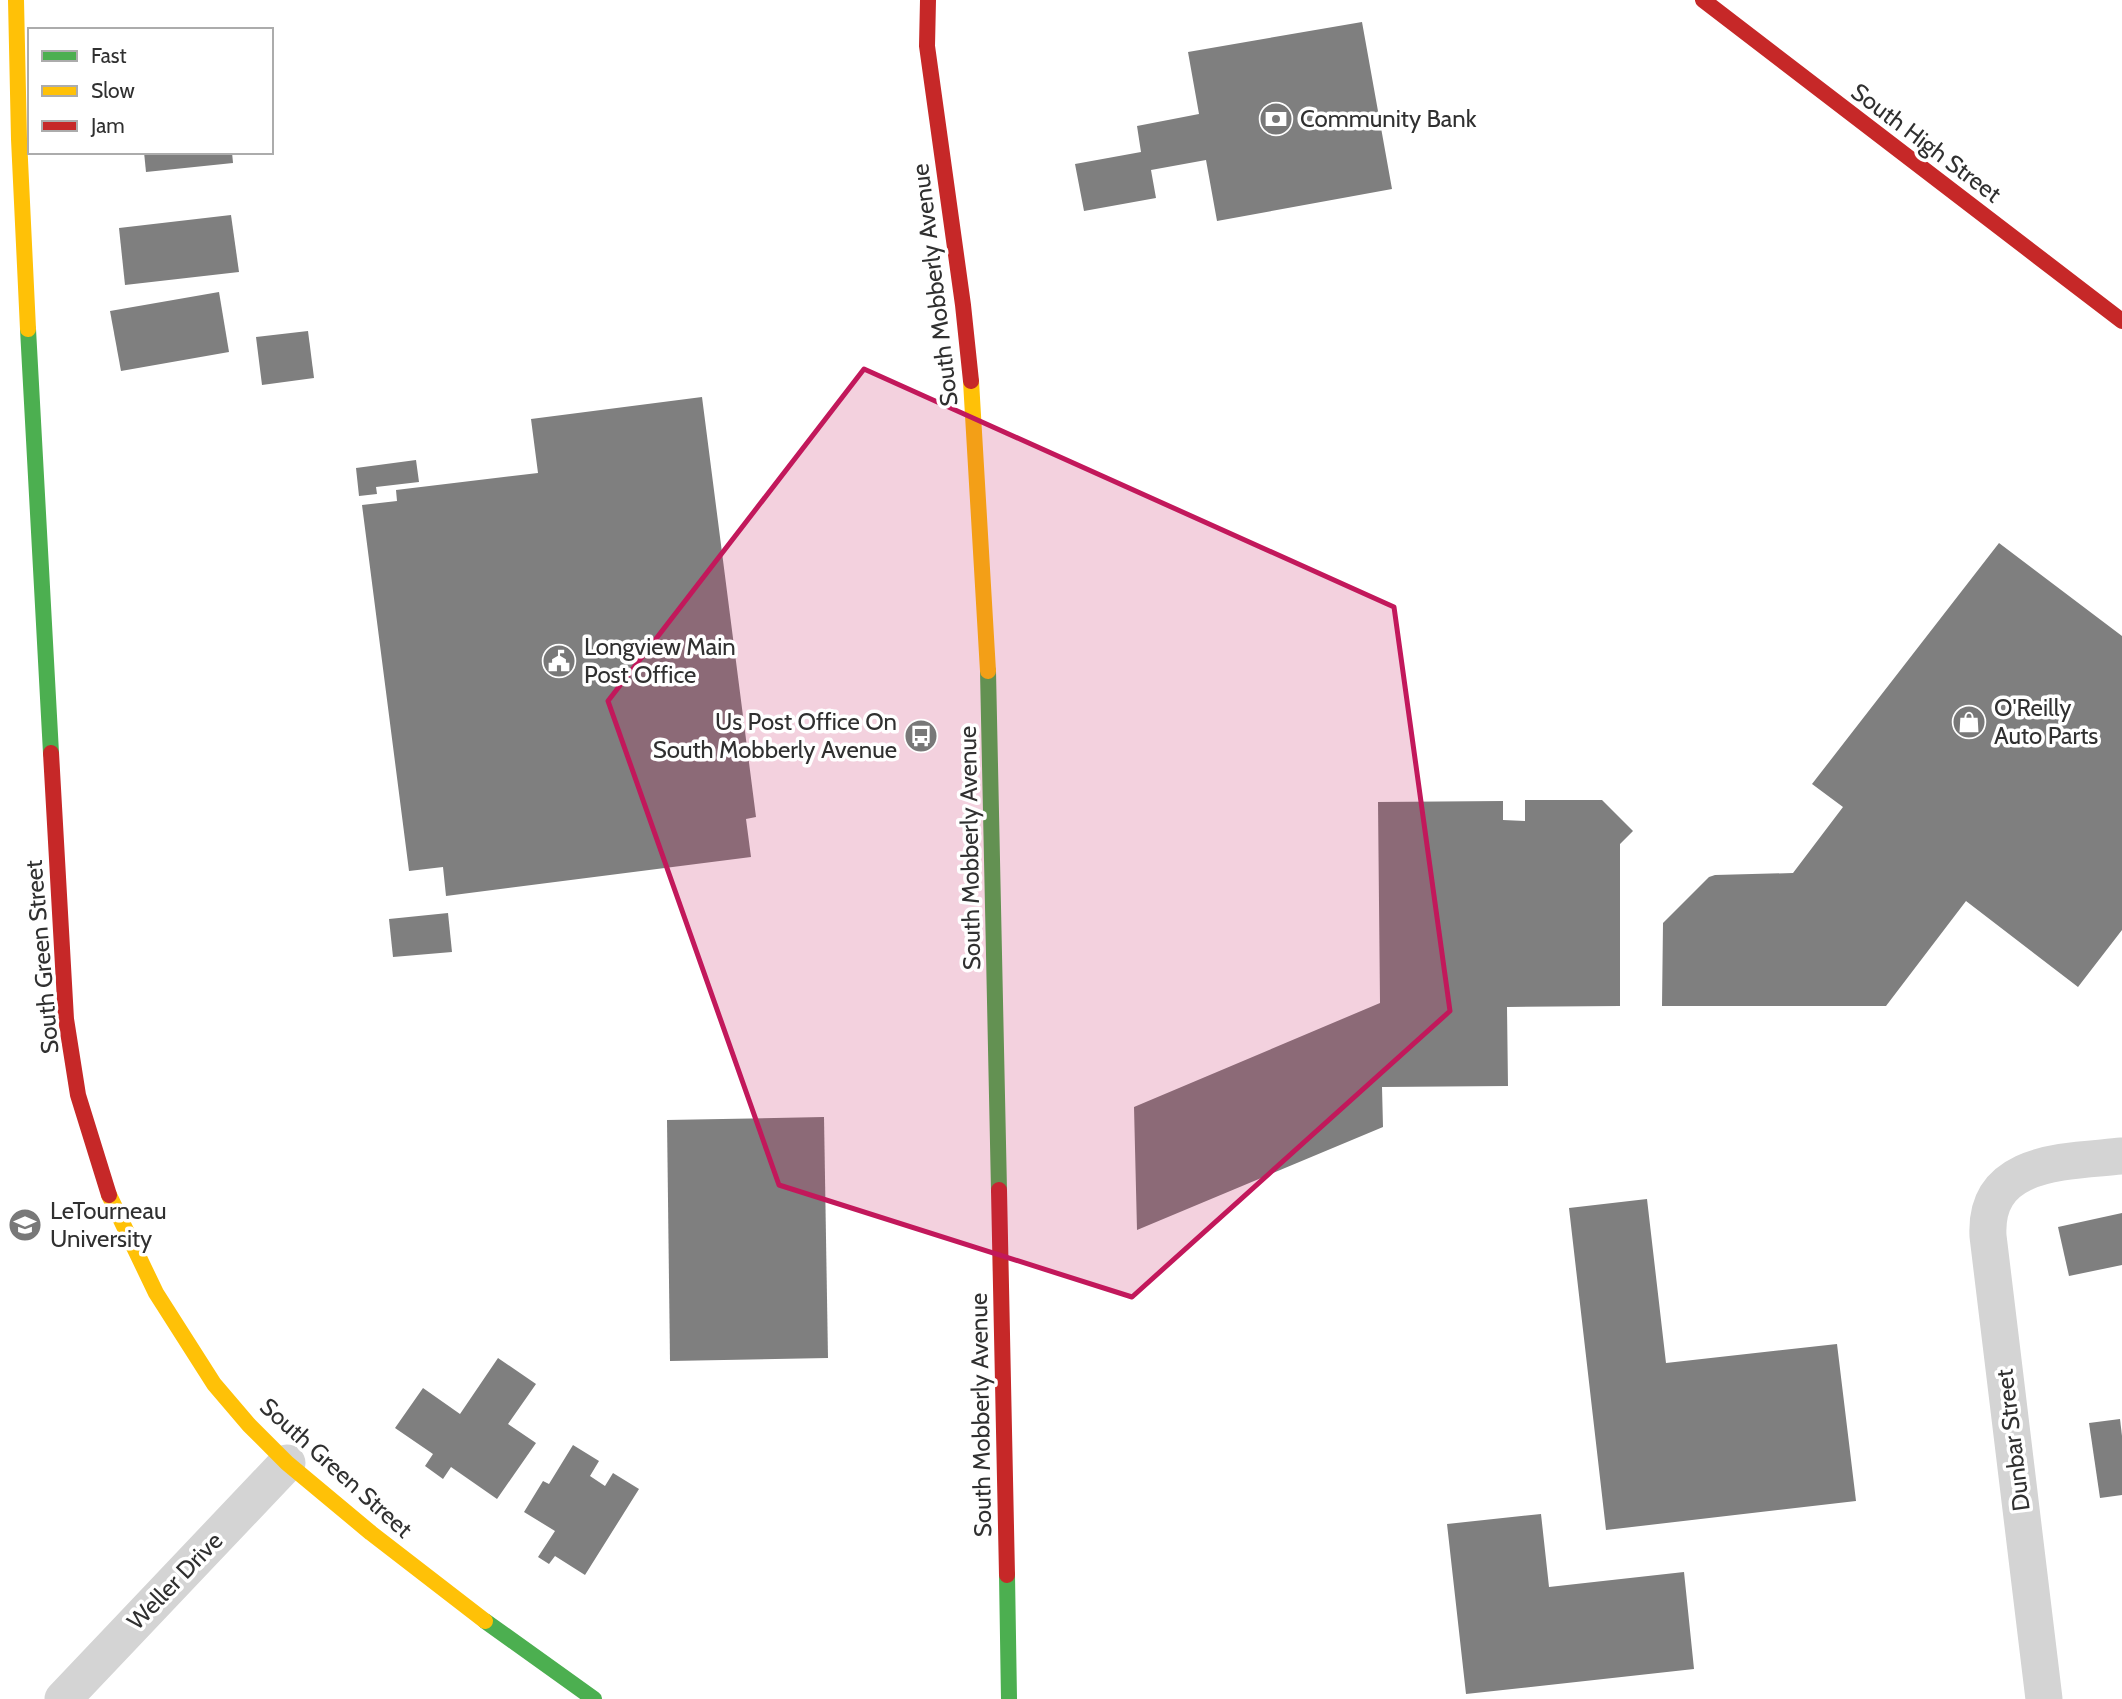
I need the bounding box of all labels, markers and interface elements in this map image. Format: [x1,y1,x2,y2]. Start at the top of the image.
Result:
legend [28,28,273,154]
text: Fast [91,43,127,68]
street label: South High Street [1846,77,2007,208]
text: Slow [91,78,135,103]
bank icon: Community Bank [1257,100,1295,138]
place label: Community Bank [1300,104,1477,133]
text: Jam [90,113,125,138]
street label: South Mobberly Avenue [905,162,964,408]
place label: Longview Main Post Office [584,632,736,689]
public building icon: Longview Main Post Office [540,642,578,680]
place label: O'Reilly Auto Parts [1994,693,2098,750]
shop icon: O'Reilly Auto Parts [1950,703,1988,741]
place label: Us Post Office On South Mobberly Avenue [653,707,897,764]
bus stop icon: Us Post Office On South Mobberly Avenue [902,717,940,755]
street label: South Mobberly Avenue [953,726,986,970]
street label: South Green Street [19,859,64,1055]
place label: LeTourneau University [50,1196,166,1253]
school or university icon: LeTourneau University [6,1206,44,1244]
street label: South Mobberly Avenue [964,1293,997,1537]
street label: Dunbar Street [1989,1367,2036,1513]
street label: South Green Street [254,1392,418,1544]
street label: Weller Drive [121,1526,228,1635]

